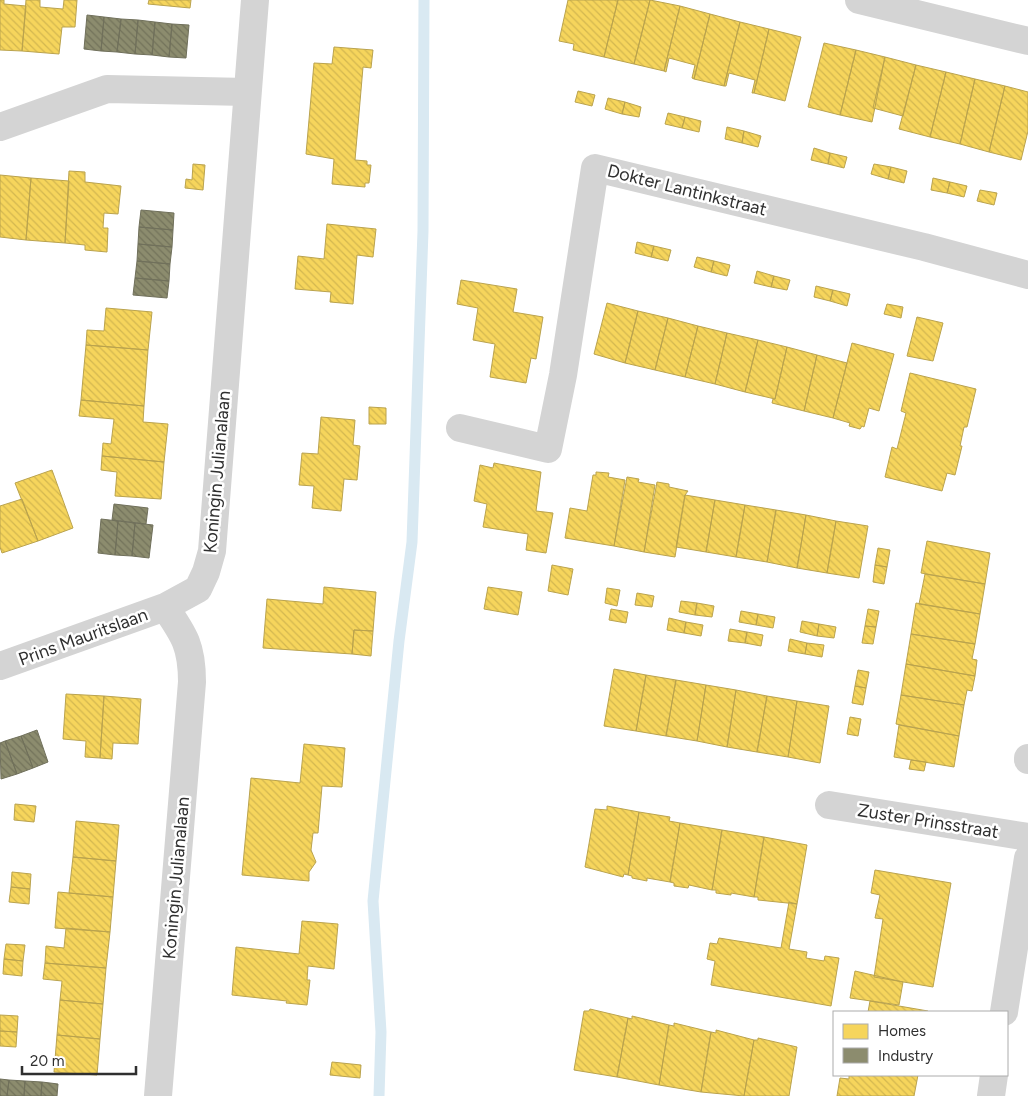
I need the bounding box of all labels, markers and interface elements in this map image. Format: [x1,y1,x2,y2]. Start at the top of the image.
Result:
street label: Dokter Lantinkstraat [605,160,769,220]
street label: Koningin Julianalaan [199,390,235,554]
street label: Prins Mauritslaan [15,603,151,671]
street label: Koningin Julianalaan [158,796,194,960]
street label: Zuster Prinsstraat [856,799,1000,843]
legend [833,1011,1008,1076]
text: Homes [878,1022,926,1040]
scale bar [22,1044,136,1076]
text: Industry [878,1047,933,1065]
text: 20 m [30,1052,64,1070]

